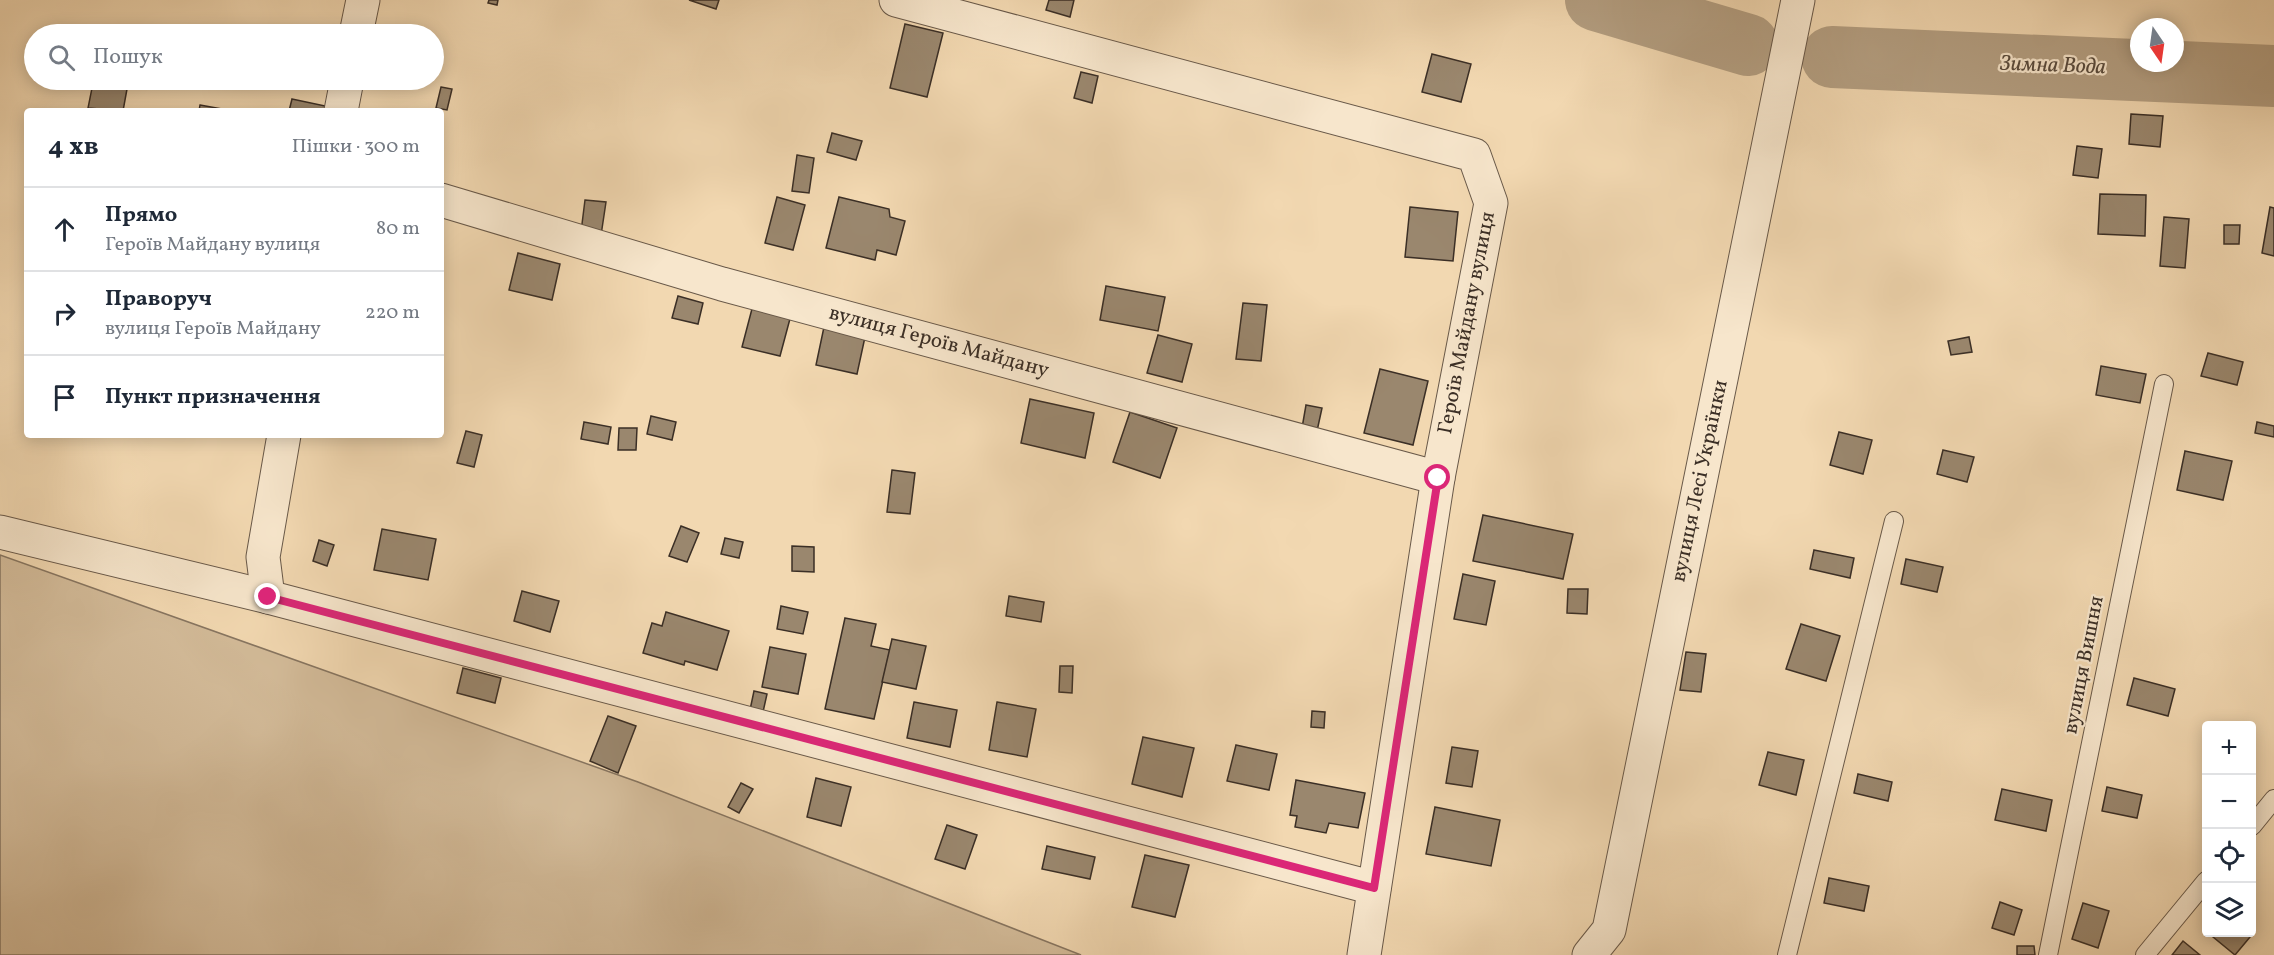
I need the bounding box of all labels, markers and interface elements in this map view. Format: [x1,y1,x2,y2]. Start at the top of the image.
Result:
north arrow [2130,18,2184,72]
search box [24,24,444,90]
icon: search [45,41,78,74]
text: Пошук [93,42,163,73]
water label: Зимна Вода [1999,49,2106,83]
text: 4 хв [48,129,99,165]
text: Пішки · 300 m [292,133,420,161]
text: Прямо [105,200,177,231]
street label: Героїв Майдану вулиця [1431,209,1503,437]
icon: ahead [48,213,81,246]
text: 80 m [376,215,420,243]
text: Героїв Майдану вулиця [105,231,320,259]
text: Праворуч [105,284,212,315]
icon: right [48,297,81,330]
text: 220 m [365,299,420,327]
street label: вулиця Героїв Майдану [826,299,1053,386]
text: вулиця Героїв Майдану [105,315,321,343]
street label: вулиця Лесі Українки [1664,377,1736,585]
icon: arrive [48,381,81,414]
text: Пункт призначення [105,382,321,413]
route start [1424,464,1450,490]
route end [254,583,280,609]
street label: вулиця Вишня [2056,593,2112,736]
map controls [2202,721,2256,937]
button: + [2202,721,2256,775]
button: − [2202,775,2256,829]
button: locate [2202,829,2256,883]
button: layers [2202,883,2256,937]

